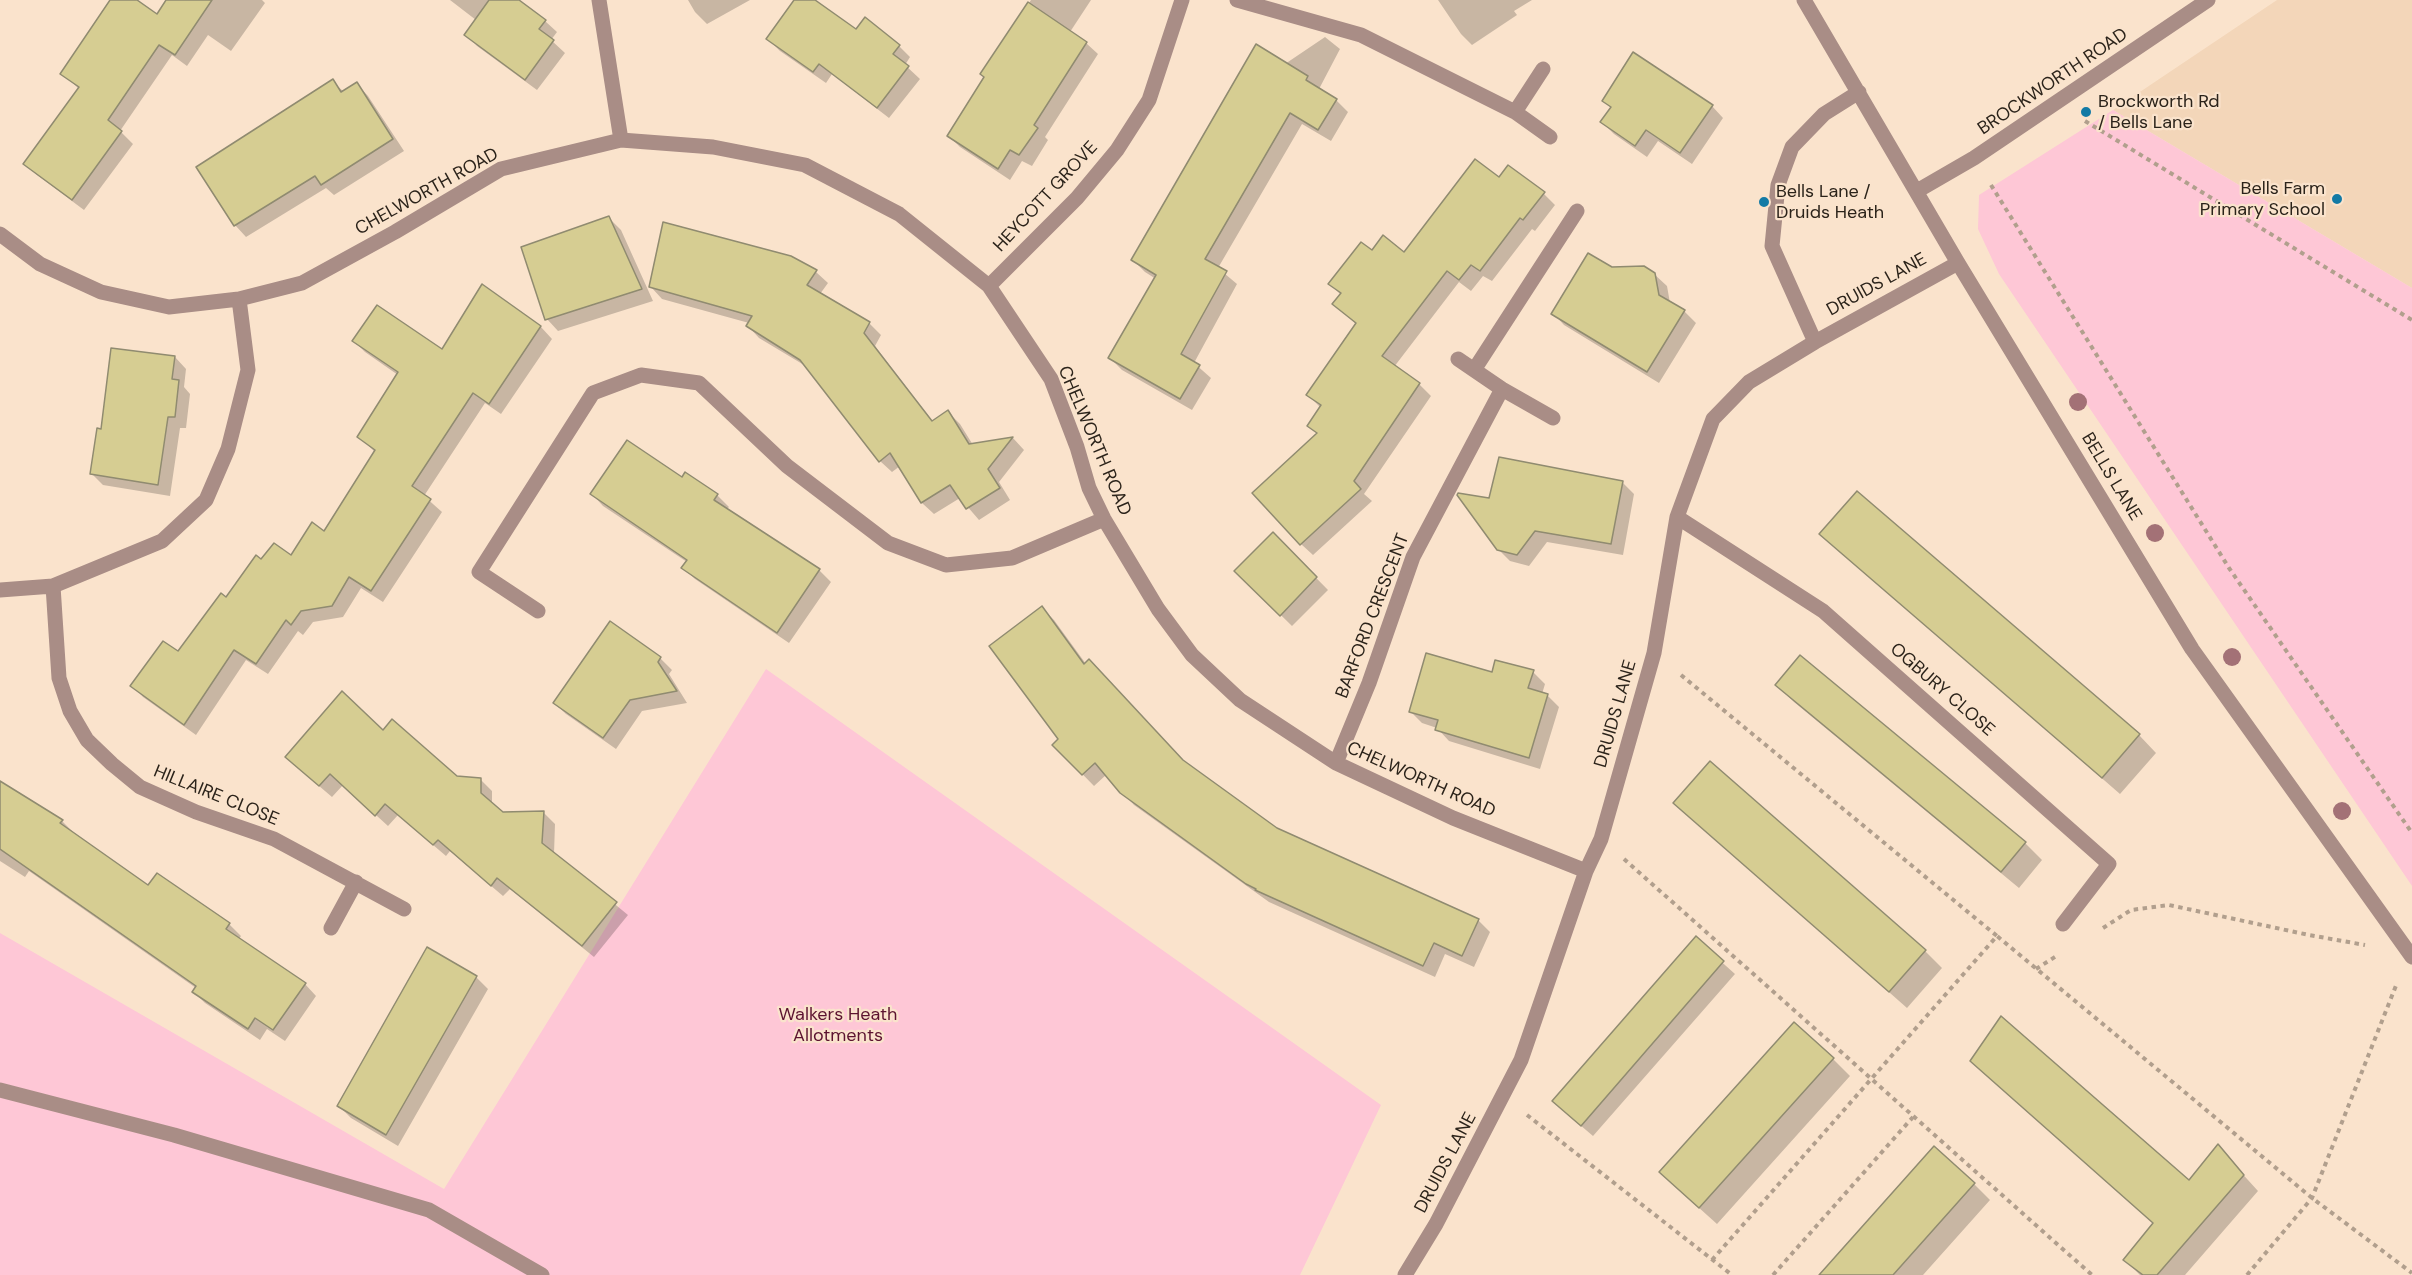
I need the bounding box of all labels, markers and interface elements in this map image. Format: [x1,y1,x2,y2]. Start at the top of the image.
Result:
street label: BROCKWORTH ROAD [1974,24,2132,140]
place label: Brockworth Rd / Bells Lane [2098,91,2220,134]
marker: Brockworth Rd / Bells Lane [2079,105,2093,119]
street label: HEYCOTT GROVE [989,137,1103,257]
street label: CHELWORTH ROAD [352,144,502,240]
place label: Bells Farm Primary School [2200,178,2325,220]
place label: Bells Lane / Druids Heath [1776,181,1884,224]
marker: Bells Farm Primary School [2330,192,2344,206]
marker: Bells Lane / Druids Heath [1757,195,1771,209]
street label: DRUIDS LANE [1823,249,1931,321]
street label: CHELWORTH ROAD [1053,363,1135,519]
street label: BELLS LANE [2076,429,2146,525]
street label: BARFORD CRESCENT [1332,531,1414,701]
street label: OGBURY CLOSE [1885,639,1999,741]
street label: DRUIDS LANE [1590,658,1642,770]
street label: CHELWORTH ROAD [1343,738,1499,822]
street label: HILLAIRE CLOSE [150,761,282,831]
park label: Walkers Heath Allotments [779,1004,897,1046]
street label: DRUIDS LANE [1410,1109,1482,1217]

